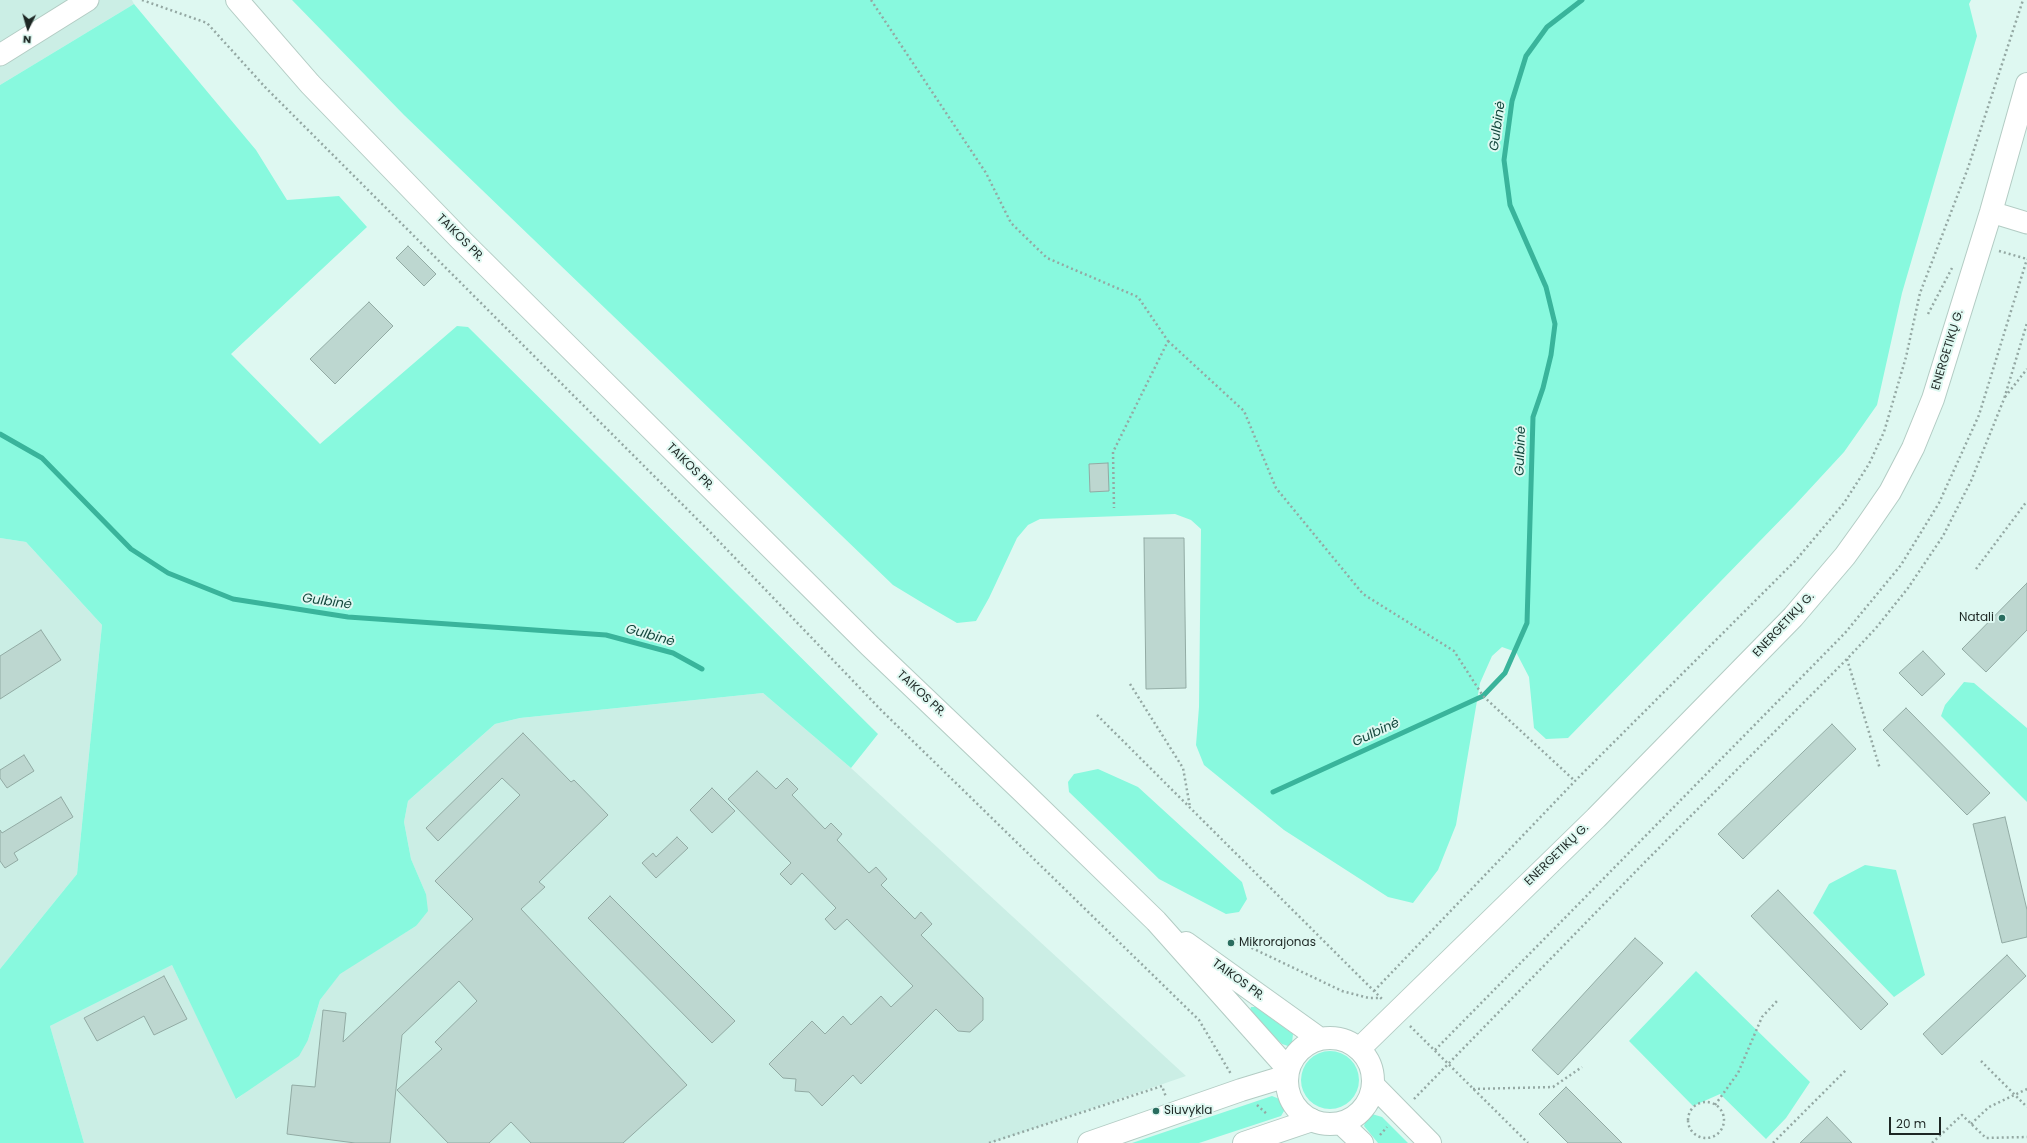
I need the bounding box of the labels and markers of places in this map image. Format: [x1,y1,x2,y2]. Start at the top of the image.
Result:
place label: Natali [1959,611,1994,625]
marker: Natali [1997,613,2007,623]
place label: Mikrorajonas [1239,936,1316,950]
marker: Mikrorajonas [1226,938,1236,948]
place label: Siuvykla [1164,1104,1212,1118]
marker: Siuvykla [1151,1106,1161,1116]

